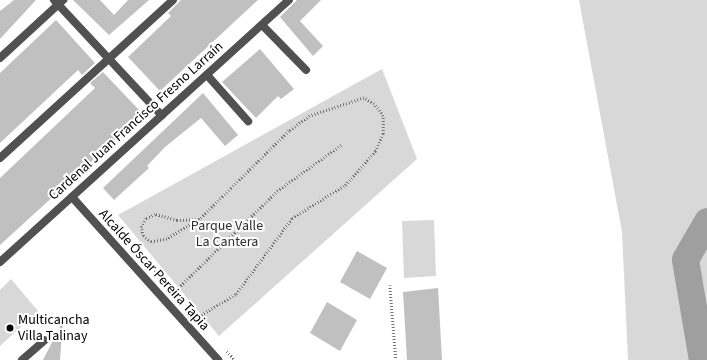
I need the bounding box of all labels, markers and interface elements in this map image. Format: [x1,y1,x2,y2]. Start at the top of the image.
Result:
street label: Cardenal Juan Francisco Fresno Larraín [45,38,227,204]
street label: Alcalde Óscar Pereira Tapia [95,206,213,334]
park label: Parque Valle La Cantera [191,218,263,250]
place label: Multicancha Villa Talinay [18,312,90,344]
marker: Multicancha Villa Talinay [5,323,15,333]

